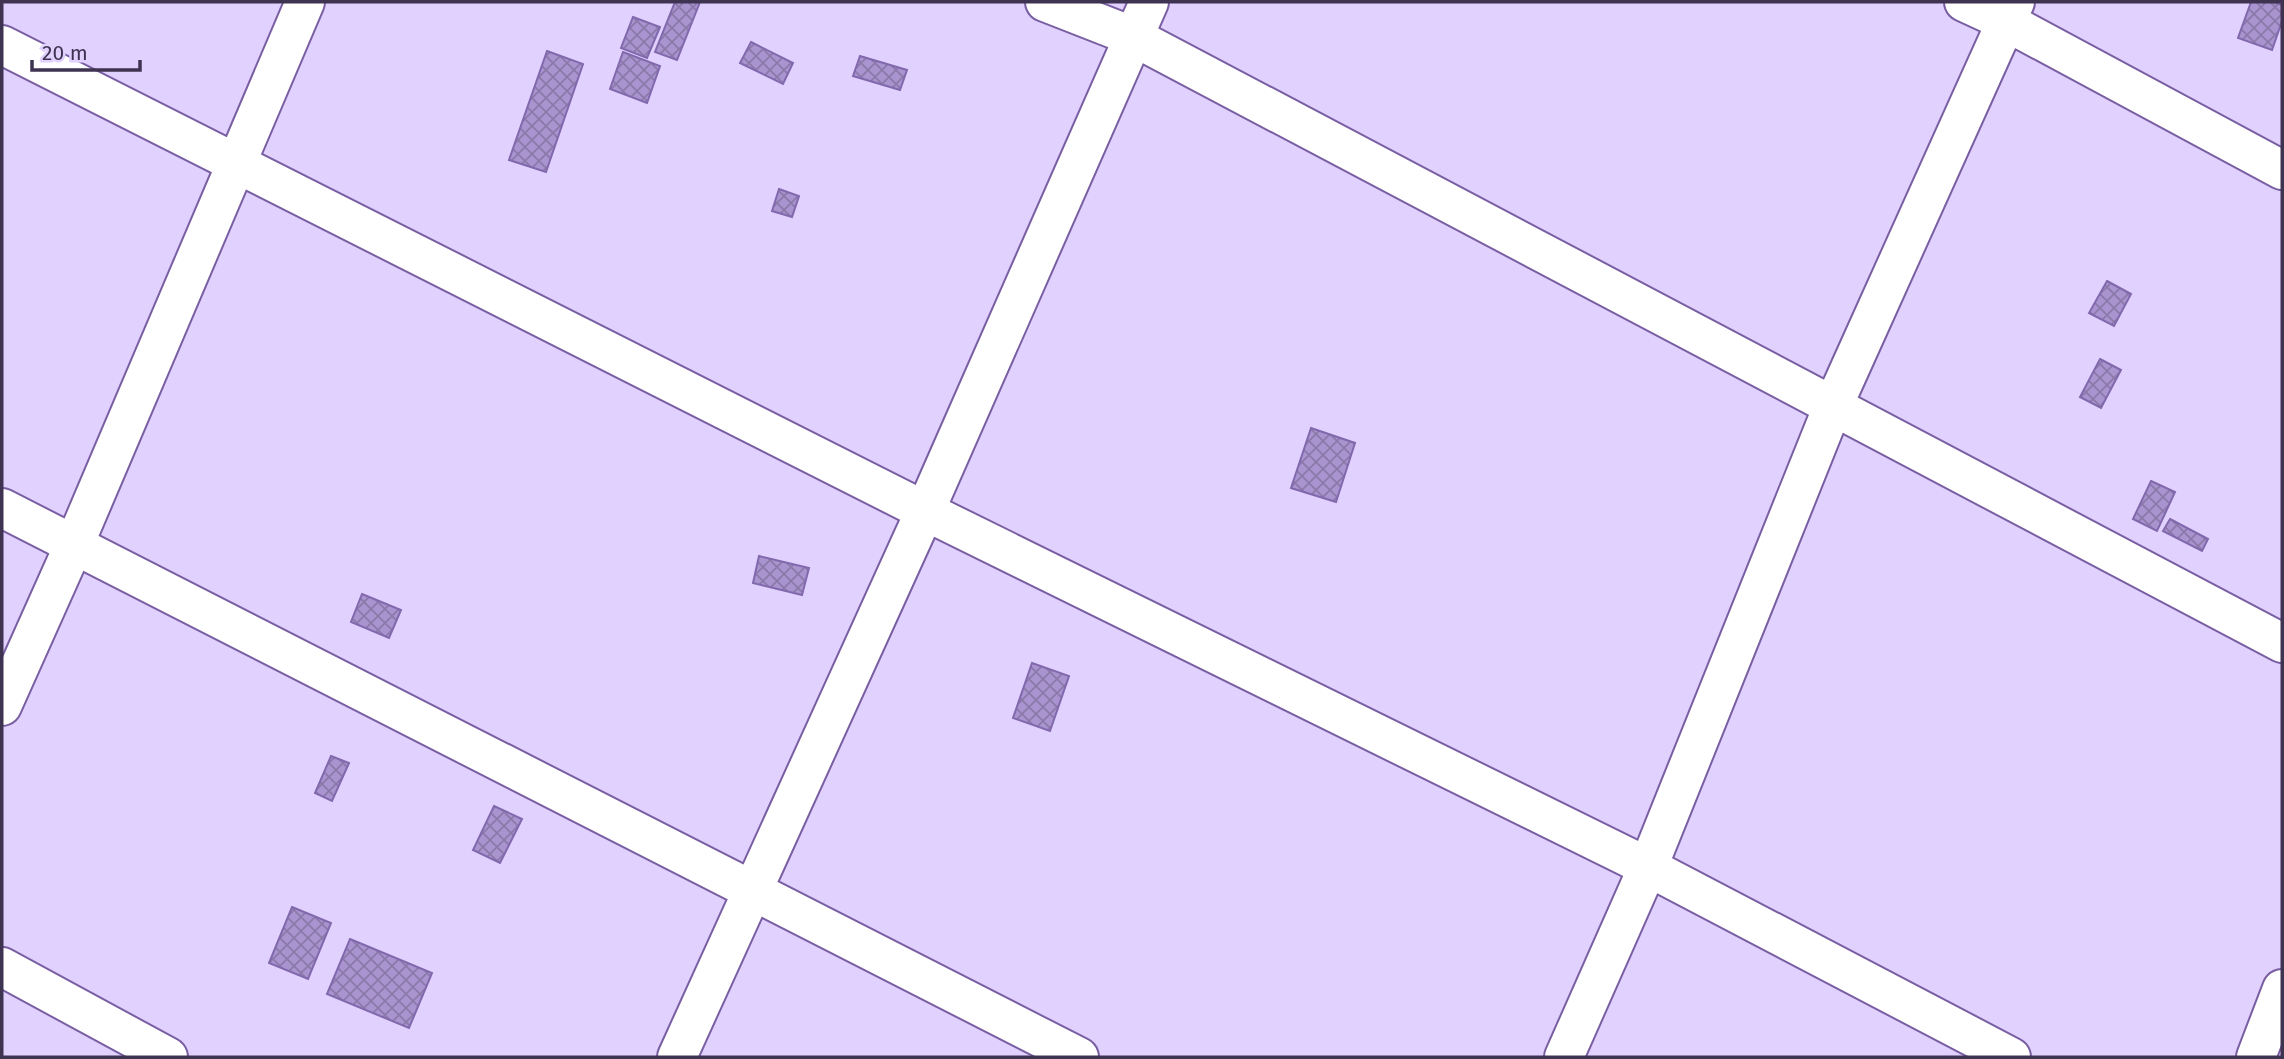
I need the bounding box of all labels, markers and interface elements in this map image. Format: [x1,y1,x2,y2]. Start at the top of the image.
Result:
scale bar [32,28,140,72]
text: 20 m [42,40,88,66]

